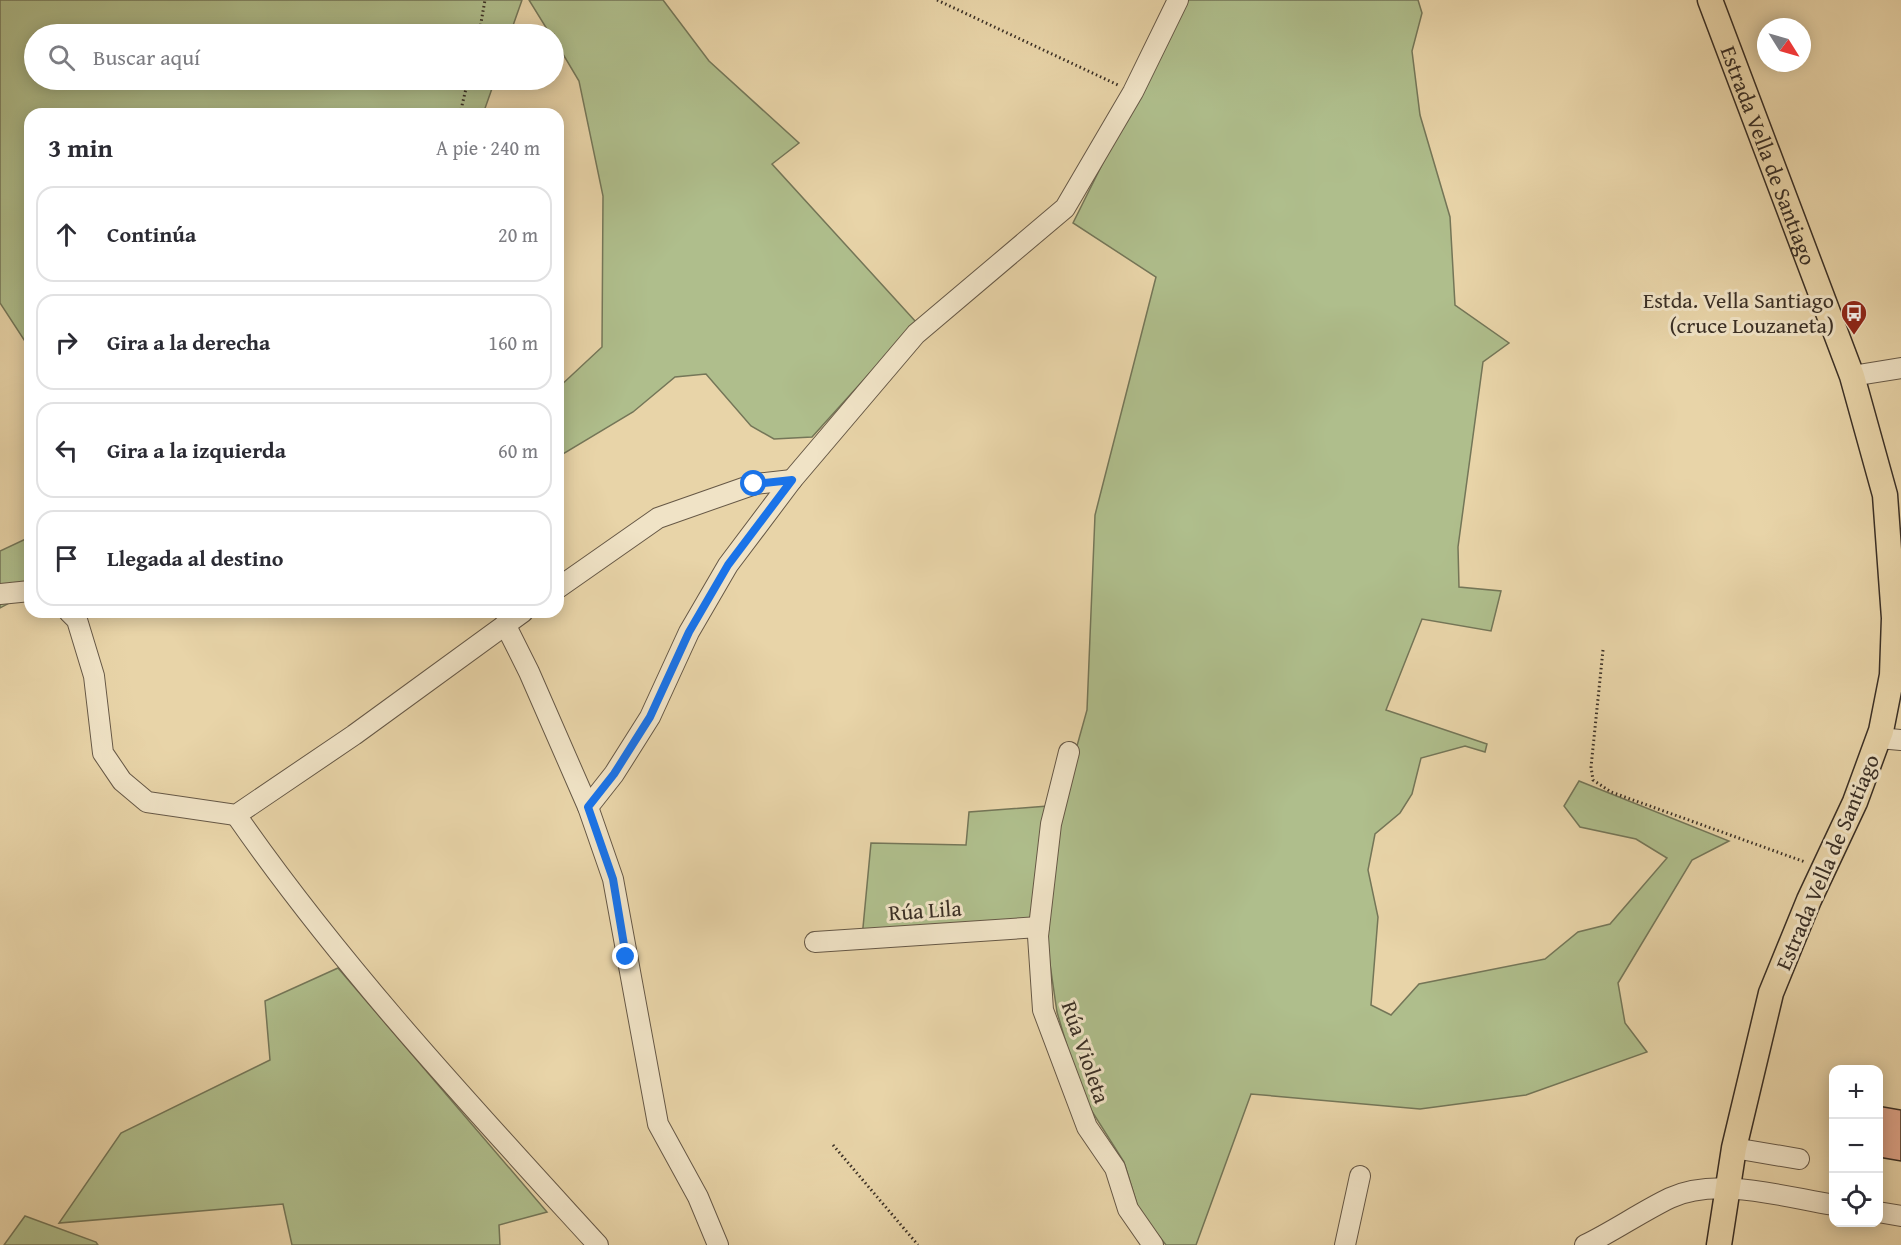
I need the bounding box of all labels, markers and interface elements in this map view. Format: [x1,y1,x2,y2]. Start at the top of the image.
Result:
north arrow [1757,18,1811,72]
search box [24,24,564,90]
icon: search [45,41,78,74]
text: Buscar aquí [93,41,200,73]
street label: Estrada Vella de Santiago [1713,41,1825,269]
text: 3 min [48,128,113,167]
text: A pie · 240 m [436,133,540,162]
icon: ahead [50,218,83,251]
text: Continúa [107,218,196,250]
text: 20 m [498,220,538,249]
place label: Estda. Vella Santiago (cruce Louzaneta) [1643,284,1834,341]
bus stop icon: Estda. Vella Santiago (cruce Louzaneta) [1839,298,1869,336]
icon: right [50,326,83,359]
text: Gira a la derecha [107,326,270,358]
text: 160 m [488,328,538,357]
icon: left [50,434,83,467]
text: Gira a la izquierda [107,434,286,466]
text: 60 m [498,436,538,465]
route start [740,470,766,496]
icon: arrive [50,542,83,575]
text: Llegada al destino [107,542,283,574]
street label: Estrada Vella de Santiago [1767,749,1887,975]
street label: Rúa Lila [887,891,963,929]
route end [612,943,638,969]
street label: Rúa Violeta [1054,997,1119,1108]
map controls [1829,1065,1883,1227]
button: + [1829,1065,1883,1119]
button: − [1829,1119,1883,1173]
button: locate [1829,1173,1883,1227]

